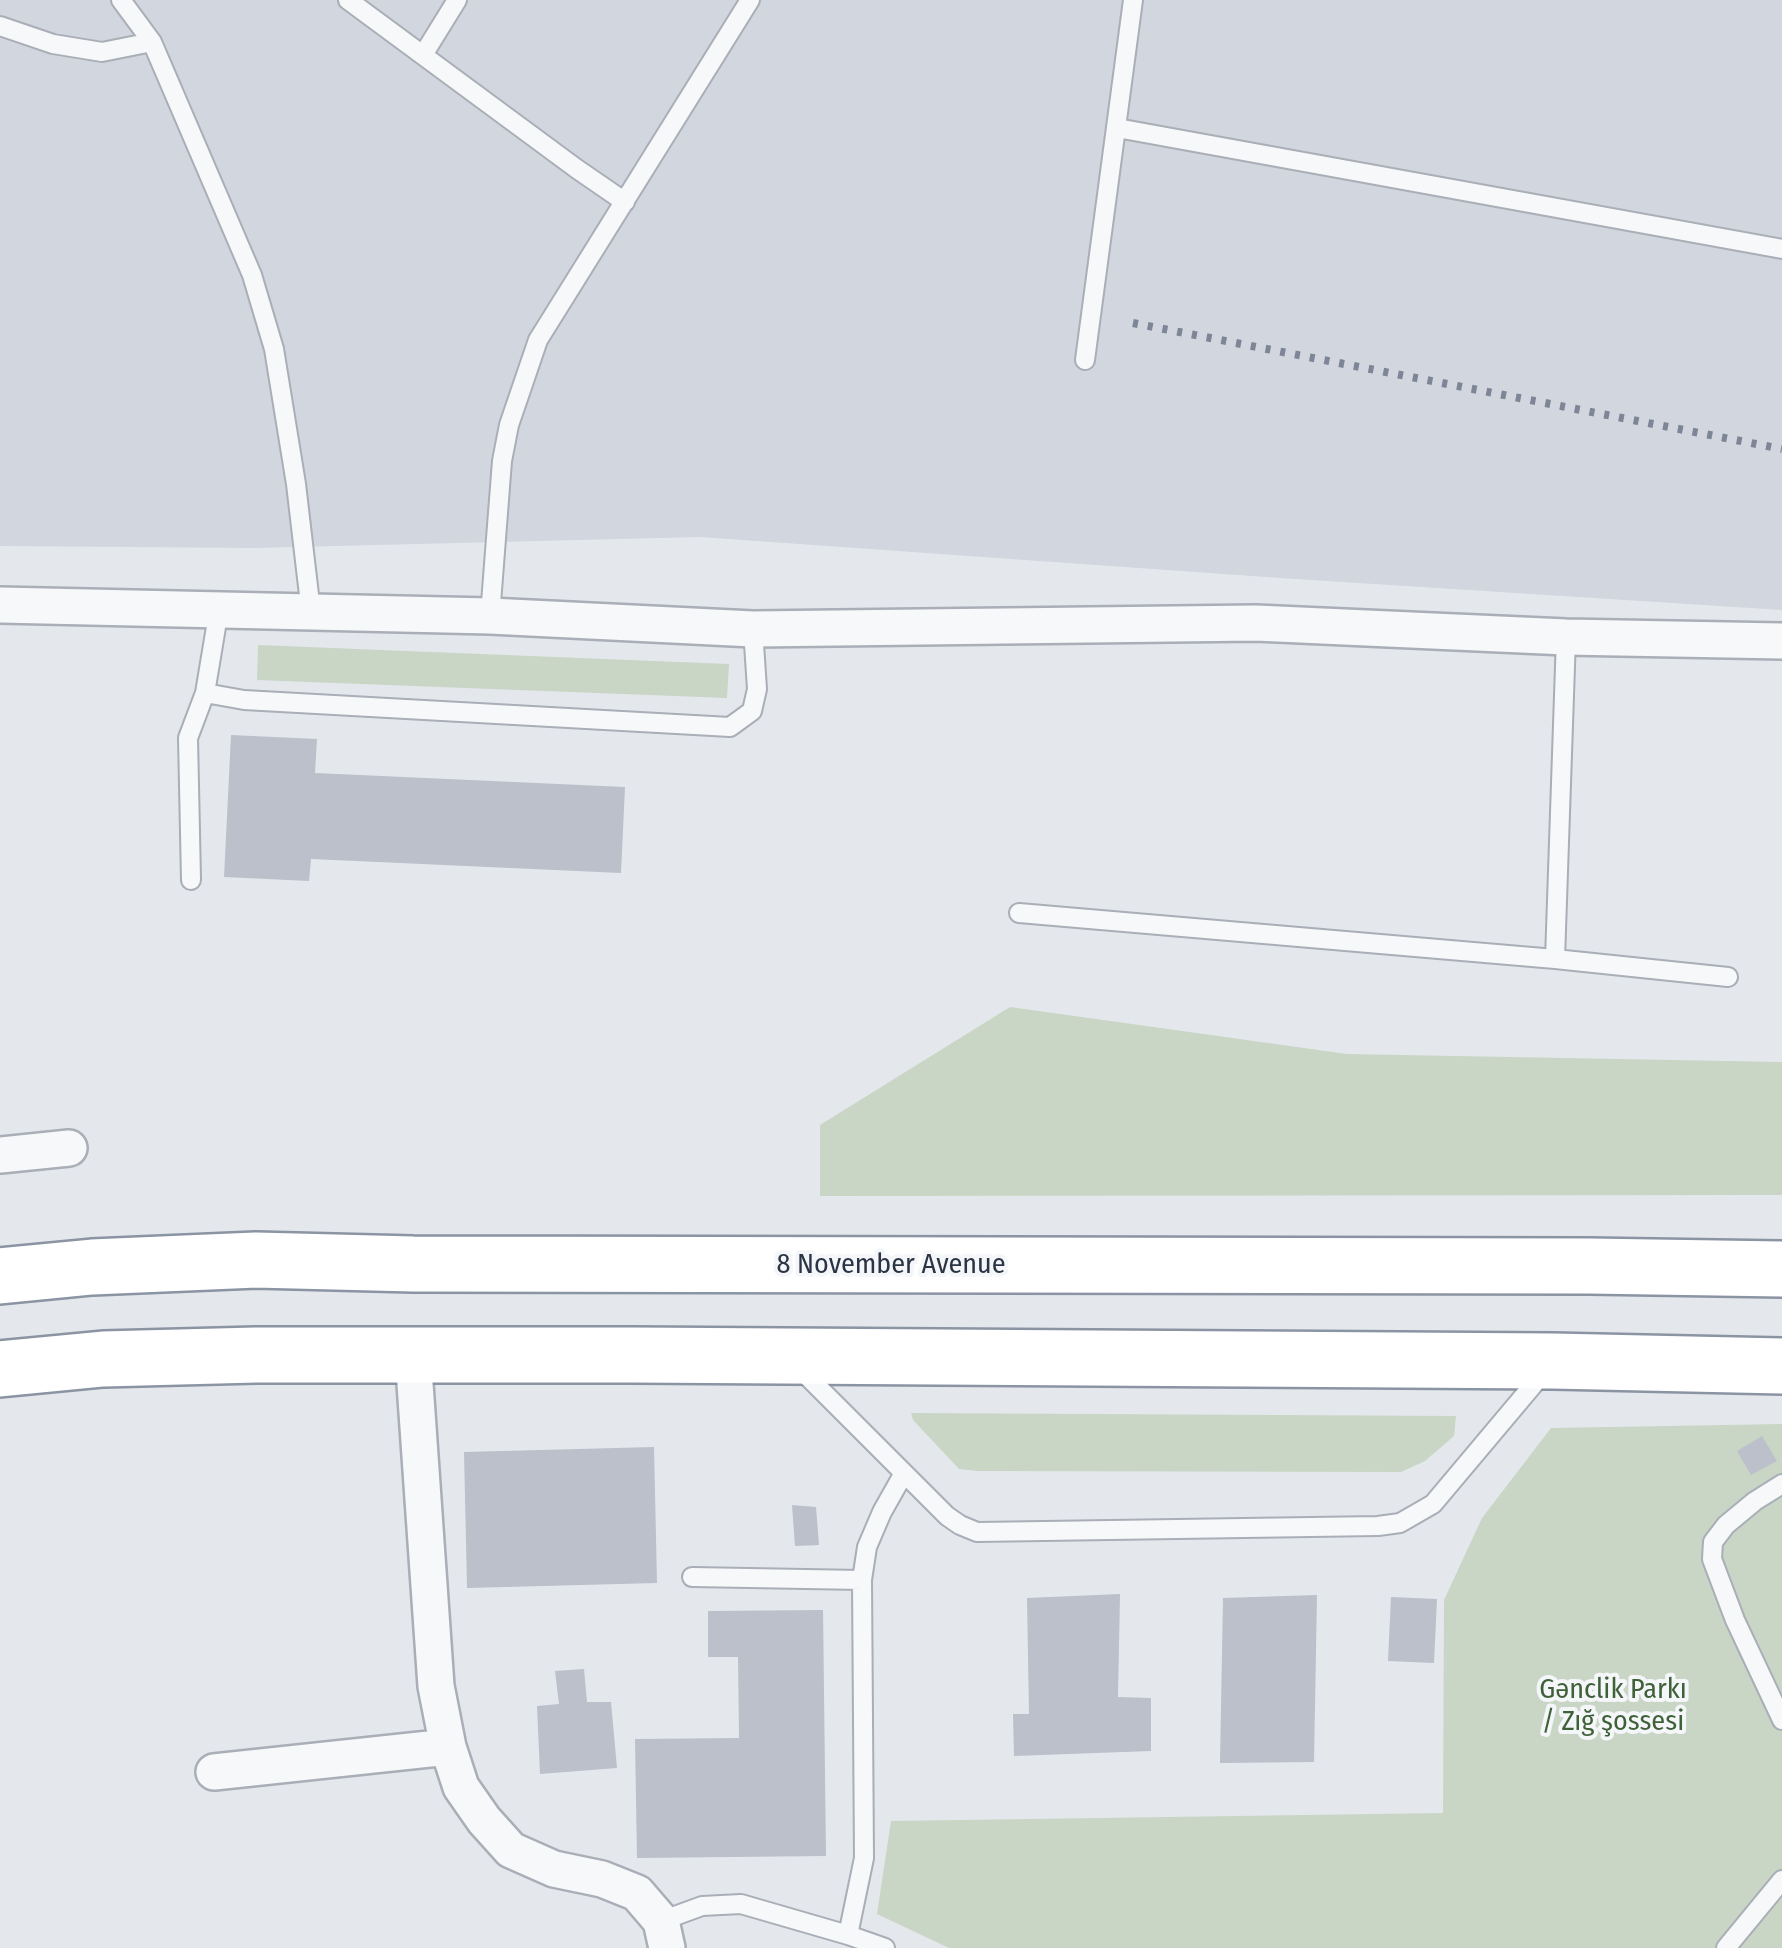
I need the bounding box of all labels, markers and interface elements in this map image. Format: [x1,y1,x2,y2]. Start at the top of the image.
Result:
street label: 8 November Avenue [776,1248,1006,1282]
park label: Gənclik Parkı / Zığ şossesi [1539,1673,1687,1739]

